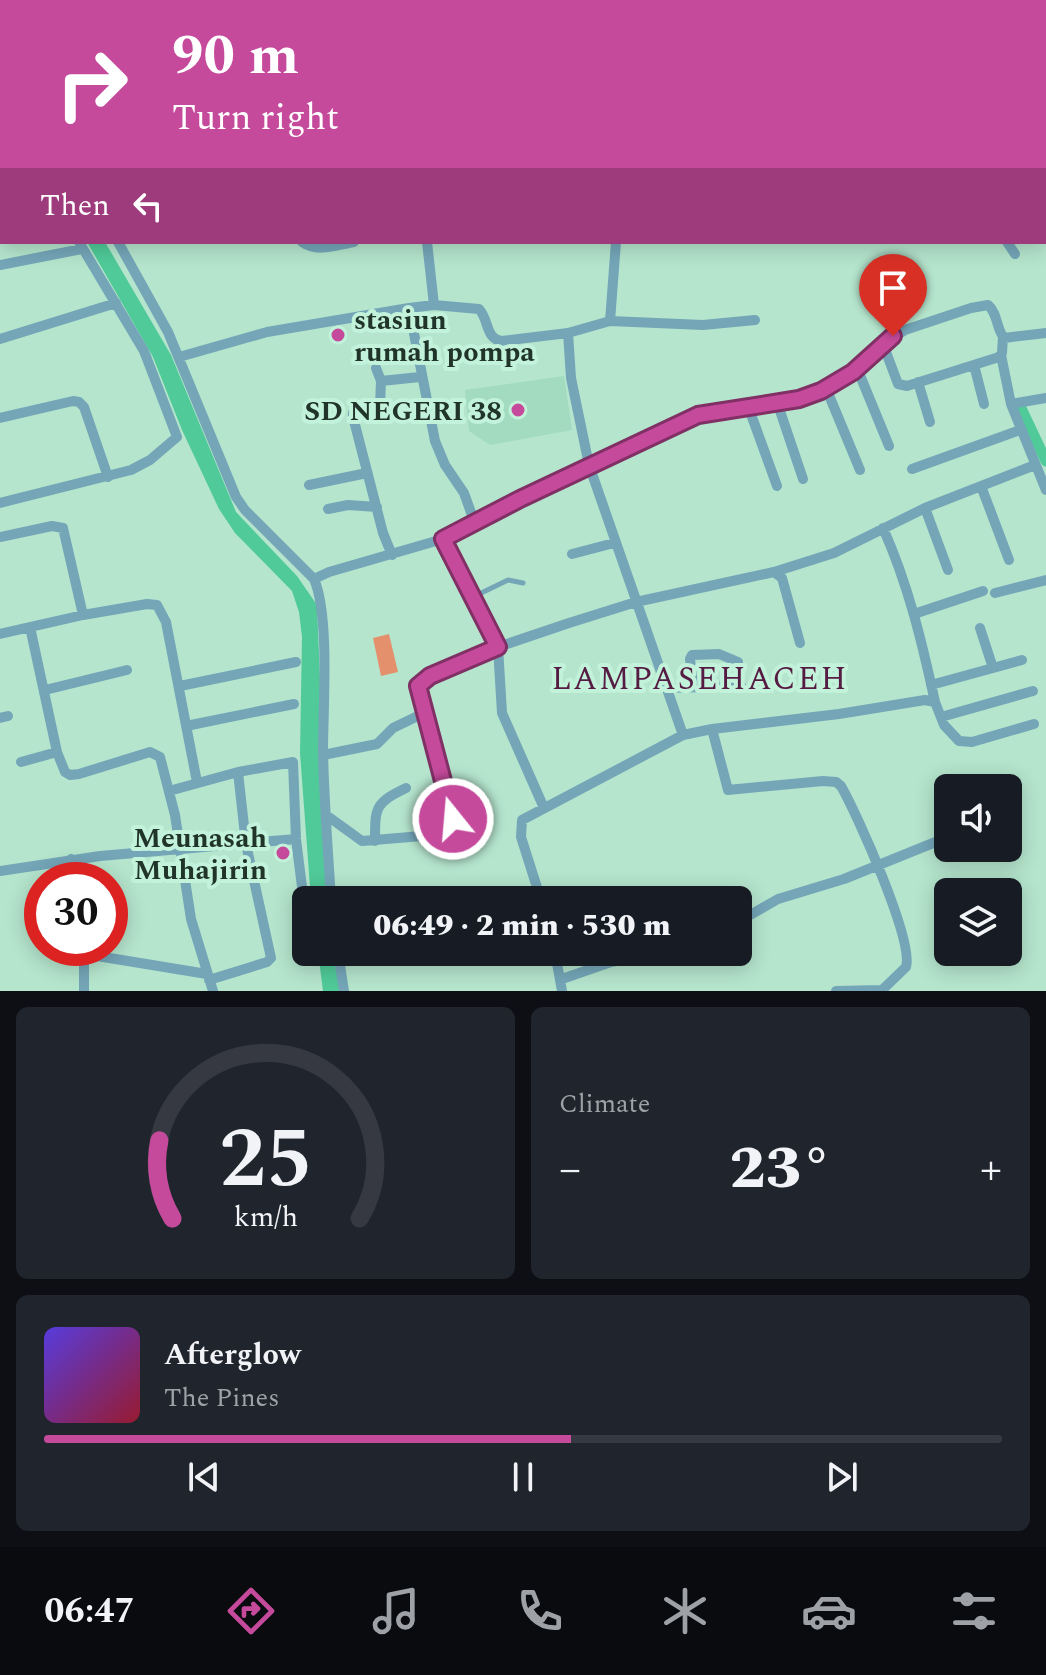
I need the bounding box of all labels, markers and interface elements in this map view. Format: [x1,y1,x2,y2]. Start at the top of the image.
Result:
text: 90 m [172,14,299,99]
icon: right [40,32,144,136]
text: Turn right [172,91,339,146]
text: Then [40,183,110,229]
icon: left [126,184,170,228]
pin [859,254,927,336]
icon: arrive [871,266,915,310]
place label: stasiun rumah pompa [354,299,535,374]
marker: stasiun rumah pompa [329,326,347,344]
place label: SD NEGERI 38 [304,390,502,433]
marker: SD NEGERI 38 [509,401,527,419]
district label: LAMPASEHACEH [552,655,848,704]
map controls [934,774,1022,966]
button: sound [934,774,1022,862]
position arrow [411,777,495,861]
place label: Meunasah Muhajirin [133,817,267,892]
marker: Meunasah Muhajirin [274,844,292,862]
speed limit sign: 30 [24,862,128,966]
button: layers [934,878,1022,966]
text: 06:49 · 2 min · 530 m [373,903,671,949]
text: Climate [559,1084,650,1124]
text: 25 [219,1097,312,1224]
text: 23° [730,1123,832,1215]
text: − [559,1136,581,1203]
text: + [980,1136,1002,1203]
text: km/h [233,1196,298,1239]
text: Afterglow [164,1332,301,1378]
text: The Pines [164,1378,279,1418]
icon: previous [182,1455,226,1499]
icon: pause [501,1455,545,1499]
icon: next [820,1455,864,1499]
icon: directions [223,1583,279,1639]
icon: music [368,1583,424,1639]
icon: phone [512,1583,568,1639]
icon: climate [657,1583,713,1639]
icon: car [801,1583,857,1639]
icon: filters [946,1583,1002,1639]
text: 06:47 [44,1584,135,1639]

